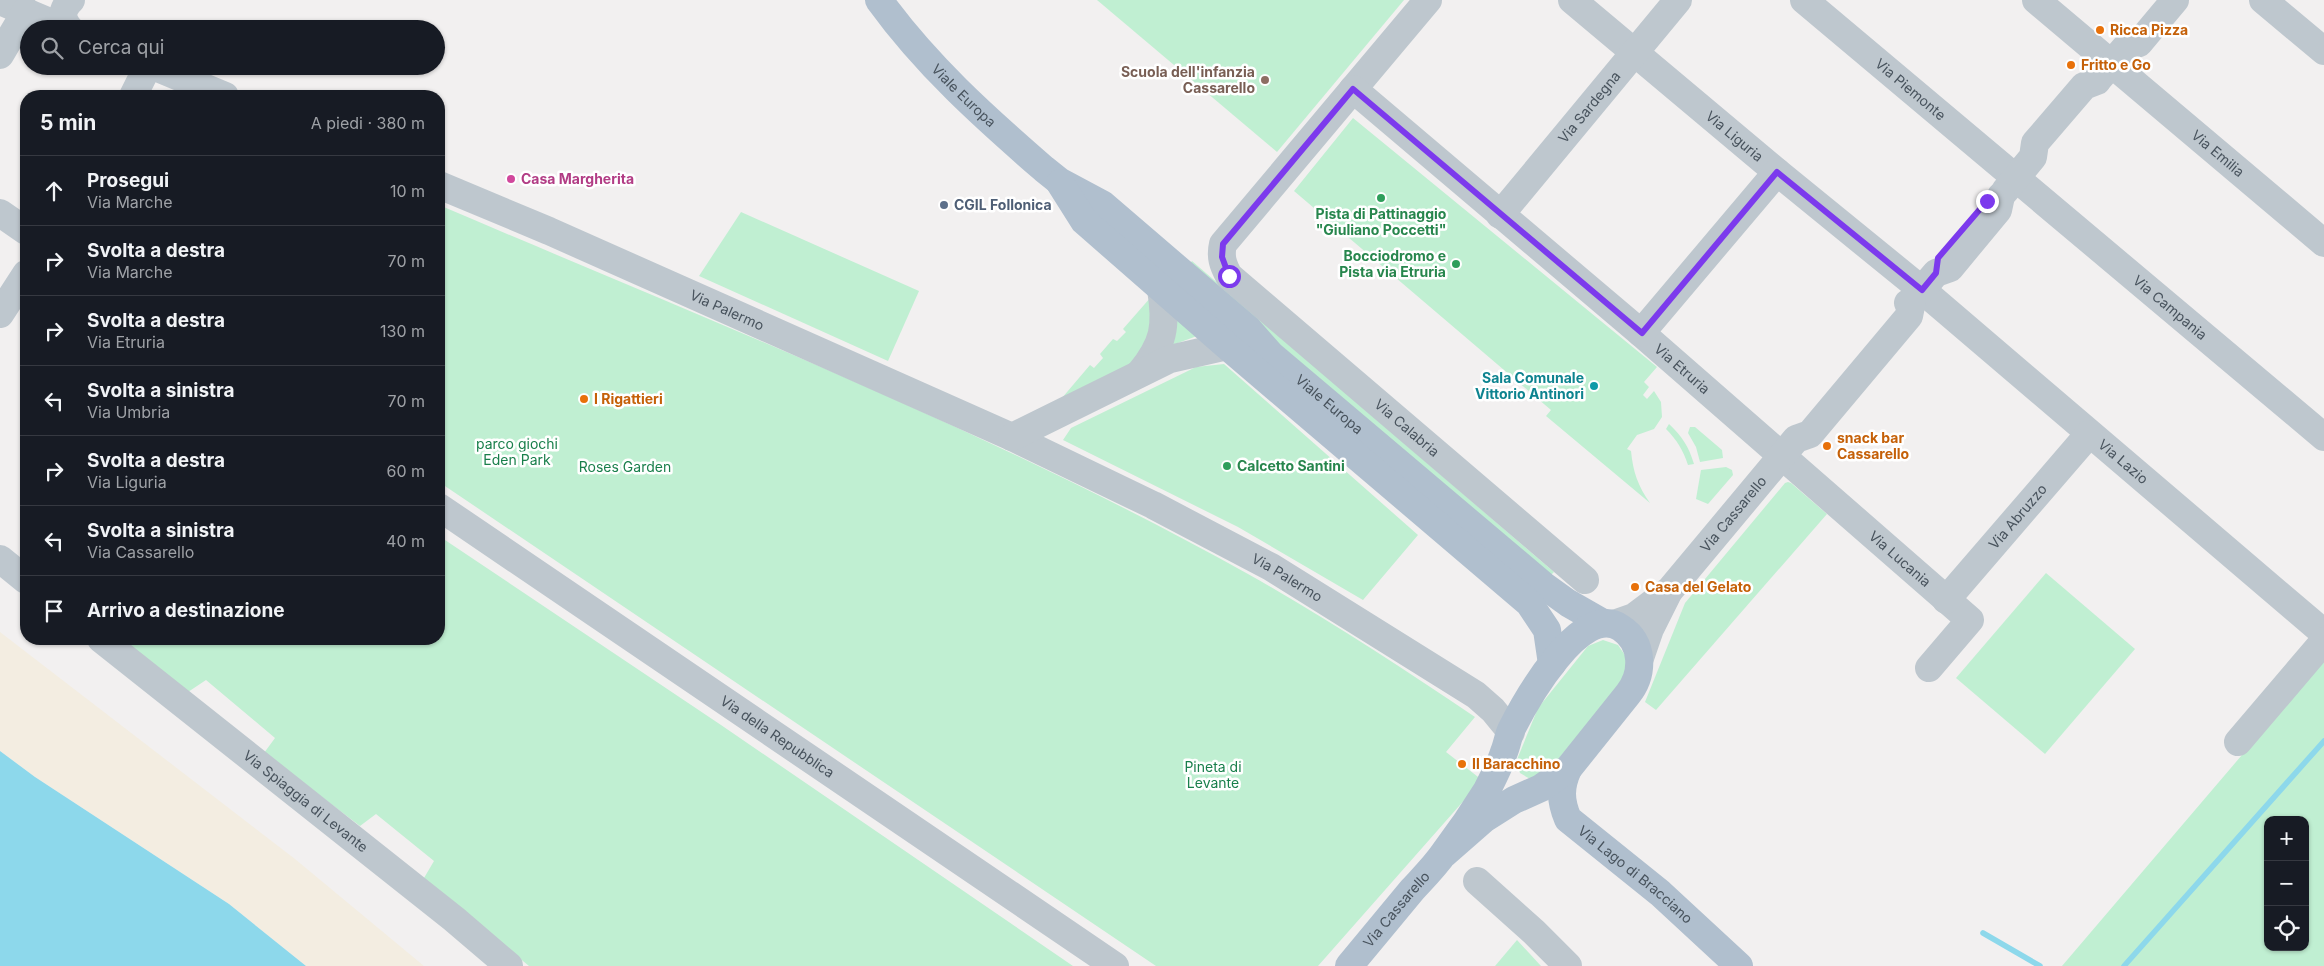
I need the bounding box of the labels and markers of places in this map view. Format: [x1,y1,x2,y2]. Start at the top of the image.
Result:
place label: Ricca Pizza [2110,21,2188,38]
marker: Ricca Pizza [2094,24,2106,36]
place label: Fritto e Go [2081,56,2151,73]
marker: Fritto e Go [2065,59,2077,71]
place label: Scuola dell'infanzia Cassarello [1121,63,1255,96]
marker: Scuola dell'infanzia Cassarello [1259,74,1271,86]
place label: Casa Margherita [521,170,634,187]
marker: Casa Margherita [505,173,517,185]
marker: Pista di Pattinaggio "Giuliano Poccetti" [1375,192,1387,204]
place label: CGIL Follonica [954,196,1052,213]
marker: CGIL Follonica [938,199,950,211]
place label: Pista di Pattinaggio "Giuliano Poccetti" [1316,205,1447,238]
place label: Bocciodromo e Pista via Etruria [1339,247,1446,280]
marker: Bocciodromo e Pista via Etruria [1450,258,1462,270]
place label: Sala Comunale Vittorio Antinori [1475,369,1584,402]
marker: Sala Comunale Vittorio Antinori [1588,380,1600,392]
place label: I Rigattieri [594,390,663,407]
marker: I Rigattieri [578,393,590,405]
place label: snack bar Cassarello [1837,429,1910,462]
marker: snack bar Cassarello [1821,440,1833,452]
place label: Calcetto Santini [1237,457,1345,474]
marker: Calcetto Santini [1221,460,1233,472]
place label: Casa del Gelato [1645,578,1752,595]
marker: Casa del Gelato [1629,581,1641,593]
place label: Il Baracchino [1472,755,1561,772]
marker: Il Baracchino [1456,758,1468,770]

